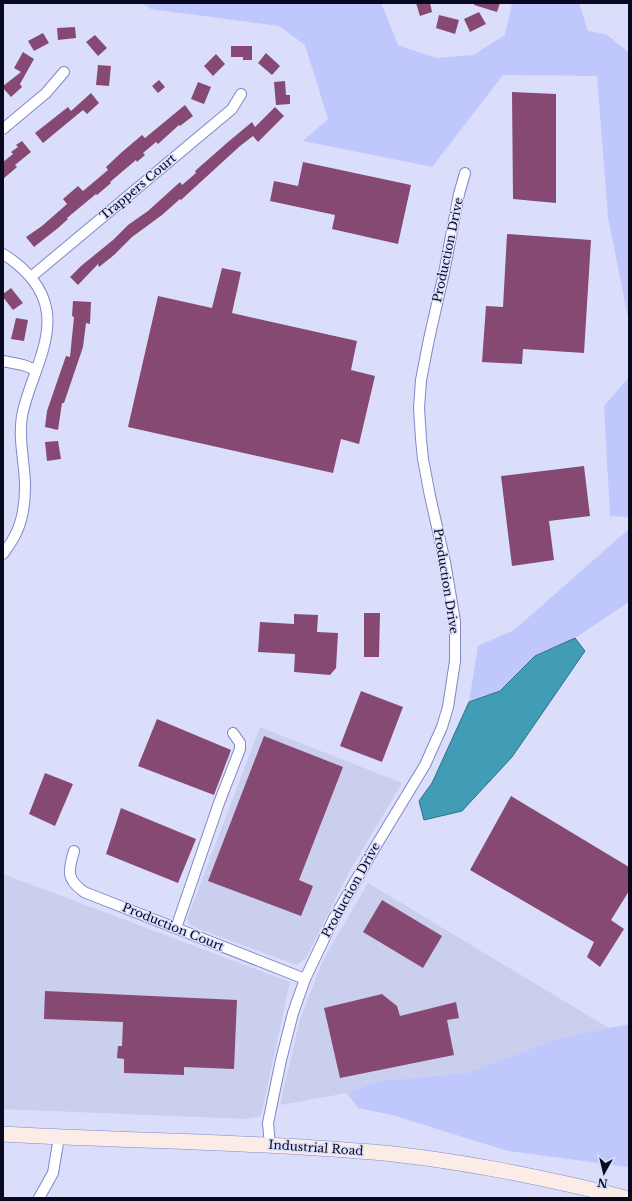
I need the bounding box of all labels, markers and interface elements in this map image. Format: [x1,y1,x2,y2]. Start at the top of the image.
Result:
street label: Trappers Court [97,150,179,223]
street label: Production Drive [429,196,466,304]
street label: Production Drive [431,527,462,635]
street label: Production Drive [318,839,383,940]
street label: Production Court [120,899,227,954]
street label: Industrial Road [268,1137,364,1158]
north arrow [584,1153,624,1193]
text: N [596,1175,609,1191]

